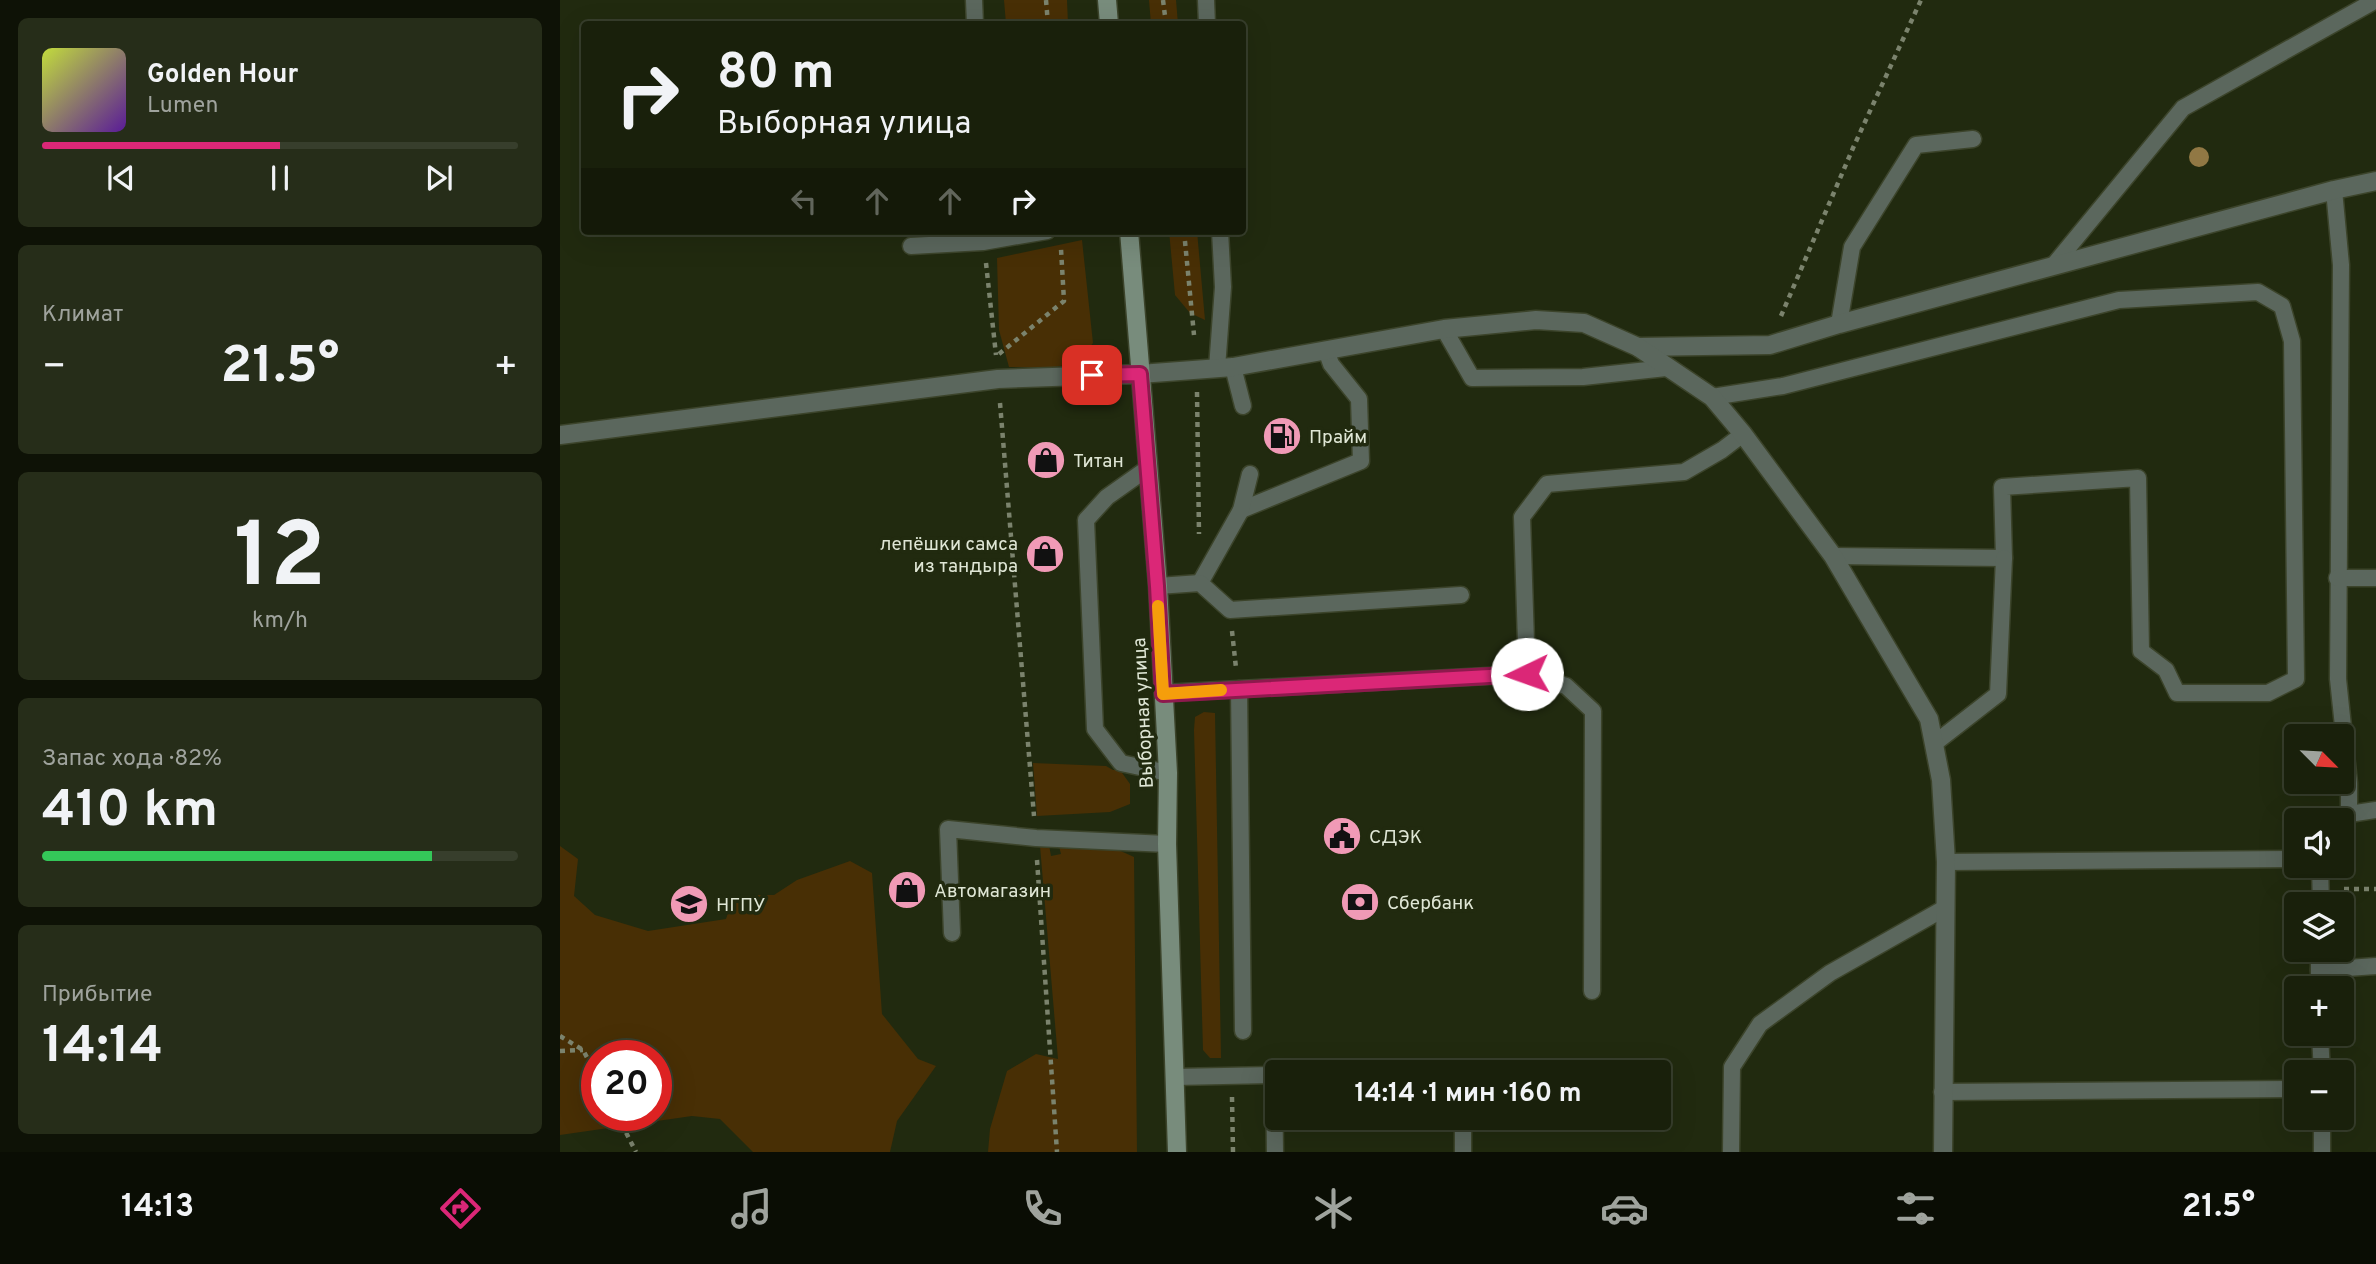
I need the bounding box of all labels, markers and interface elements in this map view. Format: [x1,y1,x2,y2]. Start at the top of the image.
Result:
text: 80 m [717,44,834,106]
icon: right [602,49,693,140]
text: Golden Hour [147,59,298,92]
text: Lumen [147,92,218,121]
text: Выборная улица [717,105,971,145]
icon: previous [102,159,140,197]
icon: pause [261,159,299,197]
icon: next [420,159,458,197]
icon: left [785,182,823,220]
icon: ahead [858,182,896,220]
icon: ahead [931,182,969,220]
icon: right [1004,182,1042,220]
text: Климат [42,301,123,330]
text: 21.5° [221,335,339,401]
text: − [42,344,67,393]
text: + [493,344,518,393]
pin [1062,345,1122,405]
icon: arrive [1073,356,1111,394]
fuel station icon: Прайм [1261,415,1303,457]
place label: Прайм [1309,426,1367,450]
shop icon: Титан [1025,439,1067,481]
place label: Титан [1073,450,1124,474]
text: 12 [234,504,326,619]
place label: лепёшки самса из тандыра [880,533,1018,579]
shop icon: лепёшки самса из тандыра [1024,533,1066,575]
text: km/h [252,607,308,636]
street label: Выборная улица [1128,637,1160,789]
position arrow [1490,637,1564,711]
north arrow [2284,724,2354,794]
map controls [2284,724,2354,1130]
text: Запас хода · 82% [42,745,222,774]
text: 410 km [42,779,218,845]
button: sound [2284,808,2354,878]
public building icon: СДЭК [1321,815,1363,857]
place label: СДЭК [1369,826,1422,850]
shop icon: Автомагазин [886,869,928,911]
place label: Автомагазин [934,880,1051,904]
bank icon: Сбербанк [1339,881,1381,923]
school or university icon: НГПУ [668,883,710,925]
place label: Сбербанк [1387,892,1474,916]
button: layers [2284,892,2354,962]
place label: НГПУ [716,894,766,918]
button: + [2284,976,2354,1046]
text: Прибытие [42,981,152,1010]
text: 14:14 [42,1015,163,1081]
speed limit sign: 20 [581,1040,672,1131]
button: − [2284,1060,2354,1130]
text: 14:14 · 1 мин · 160 m [1355,1078,1581,1111]
icon: directions [436,1184,485,1233]
icon: music [727,1184,776,1233]
icon: phone [1018,1184,1067,1233]
icon: climate [1309,1184,1358,1233]
icon: car [1600,1184,1649,1233]
icon: filters [1891,1184,1940,1233]
text: 14:13 [121,1188,194,1228]
text: 21.5° [2182,1188,2255,1228]

